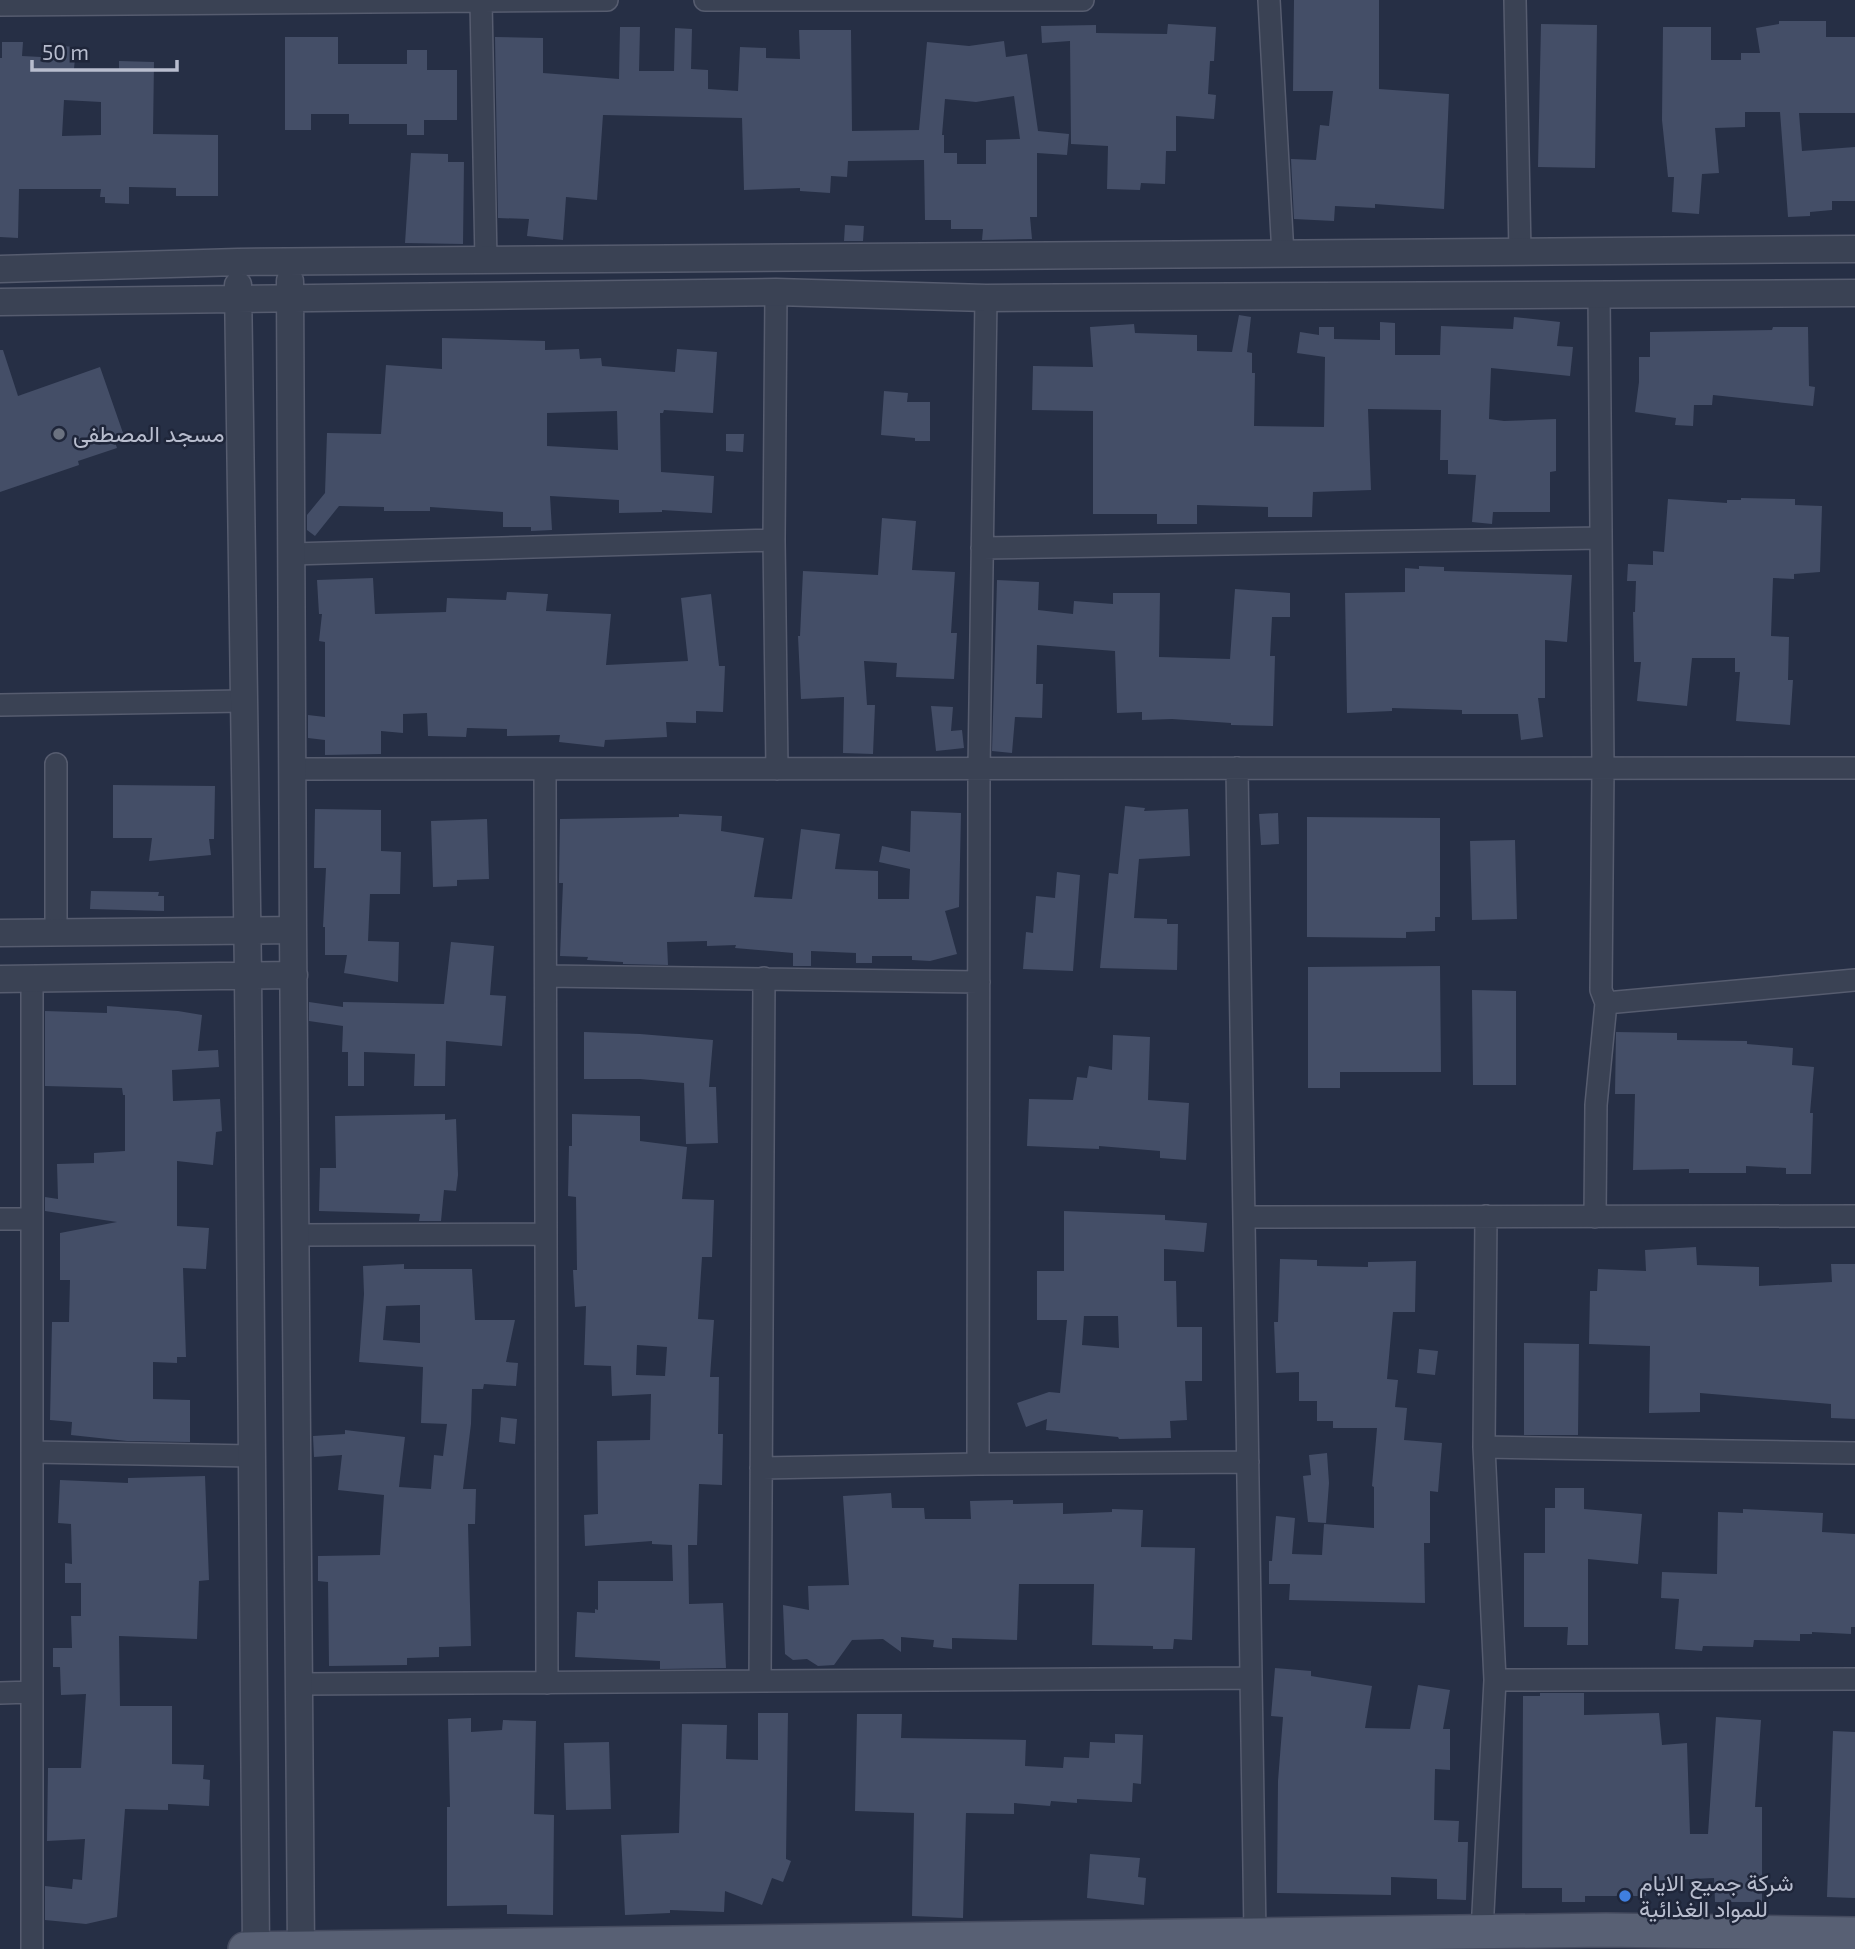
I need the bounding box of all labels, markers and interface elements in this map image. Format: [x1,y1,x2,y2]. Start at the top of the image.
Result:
scale bar [32,28,177,72]
text: 50 m [42,39,89,64]
place label: مسجد المصطفى [73,419,225,448]
marker: مسجد المصطفى [51,426,67,442]
place label: شركة جميع الايام للمواد الغذائية [1639,1868,1794,1924]
marker: شركة جميع الايام للمواد الغذائية [1617,1888,1633,1904]

